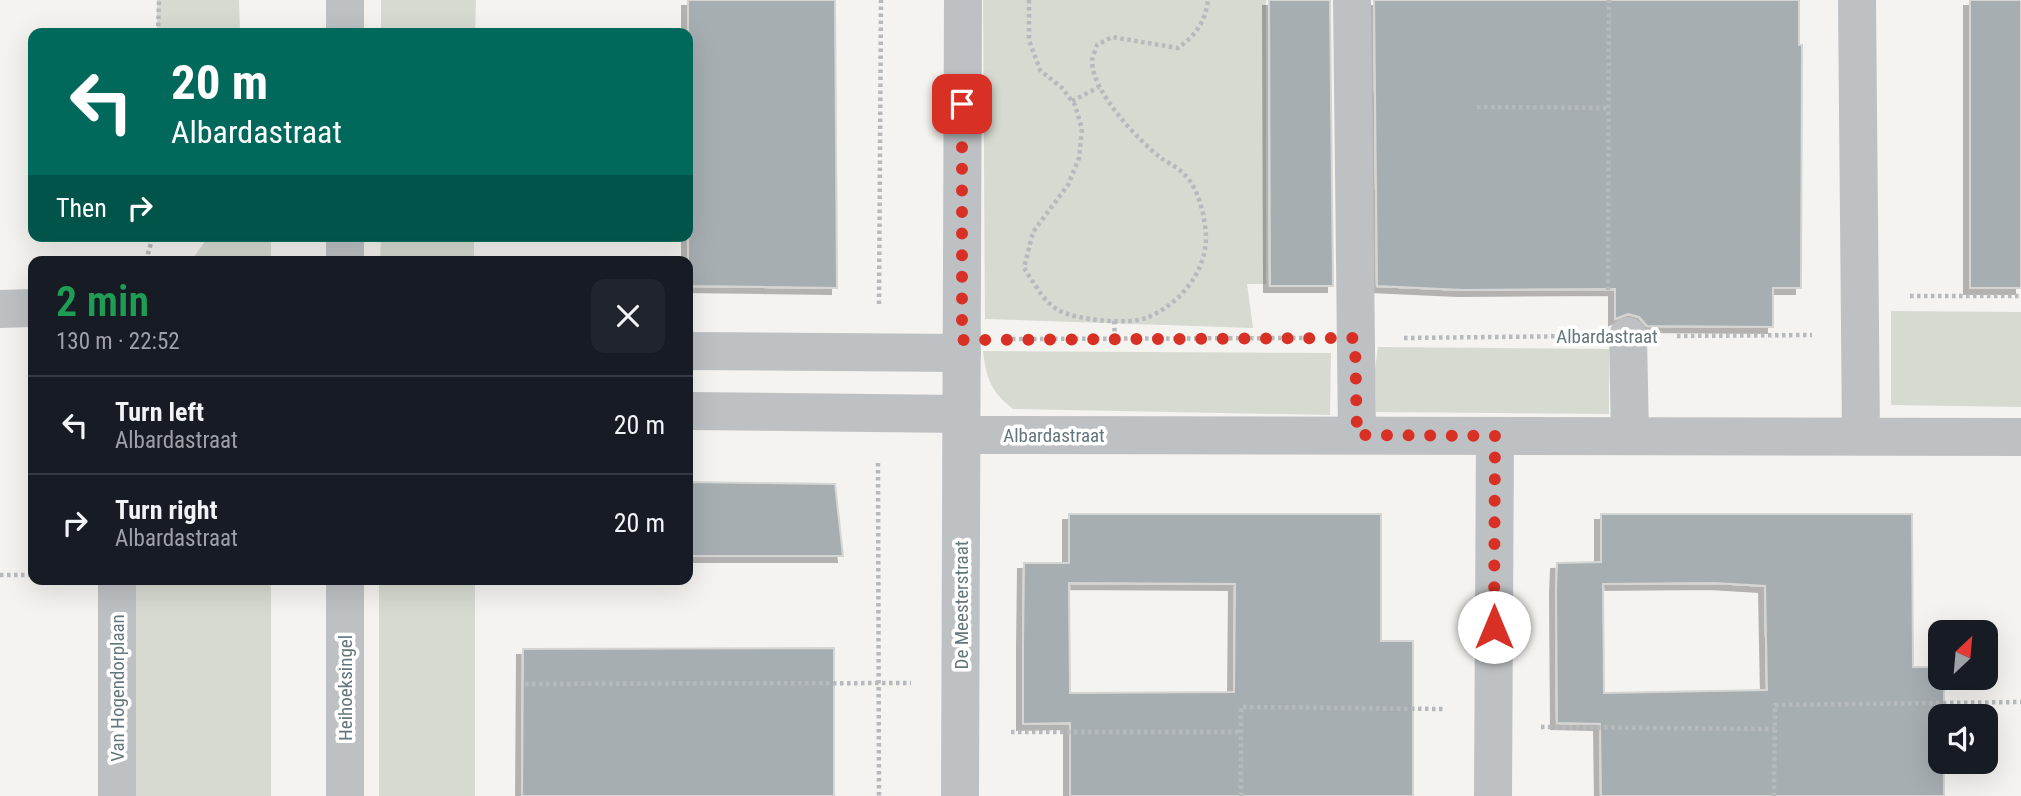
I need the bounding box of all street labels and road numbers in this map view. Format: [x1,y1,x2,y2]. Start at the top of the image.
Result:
street label: Albardastraat [1556,325,1658,348]
street label: Albardastraat [1003,424,1105,447]
street label: De Meesterstraat [950,541,973,669]
street label: Van Hogendorplaan [106,614,129,762]
street label: Heihoeksingel [334,635,357,741]

